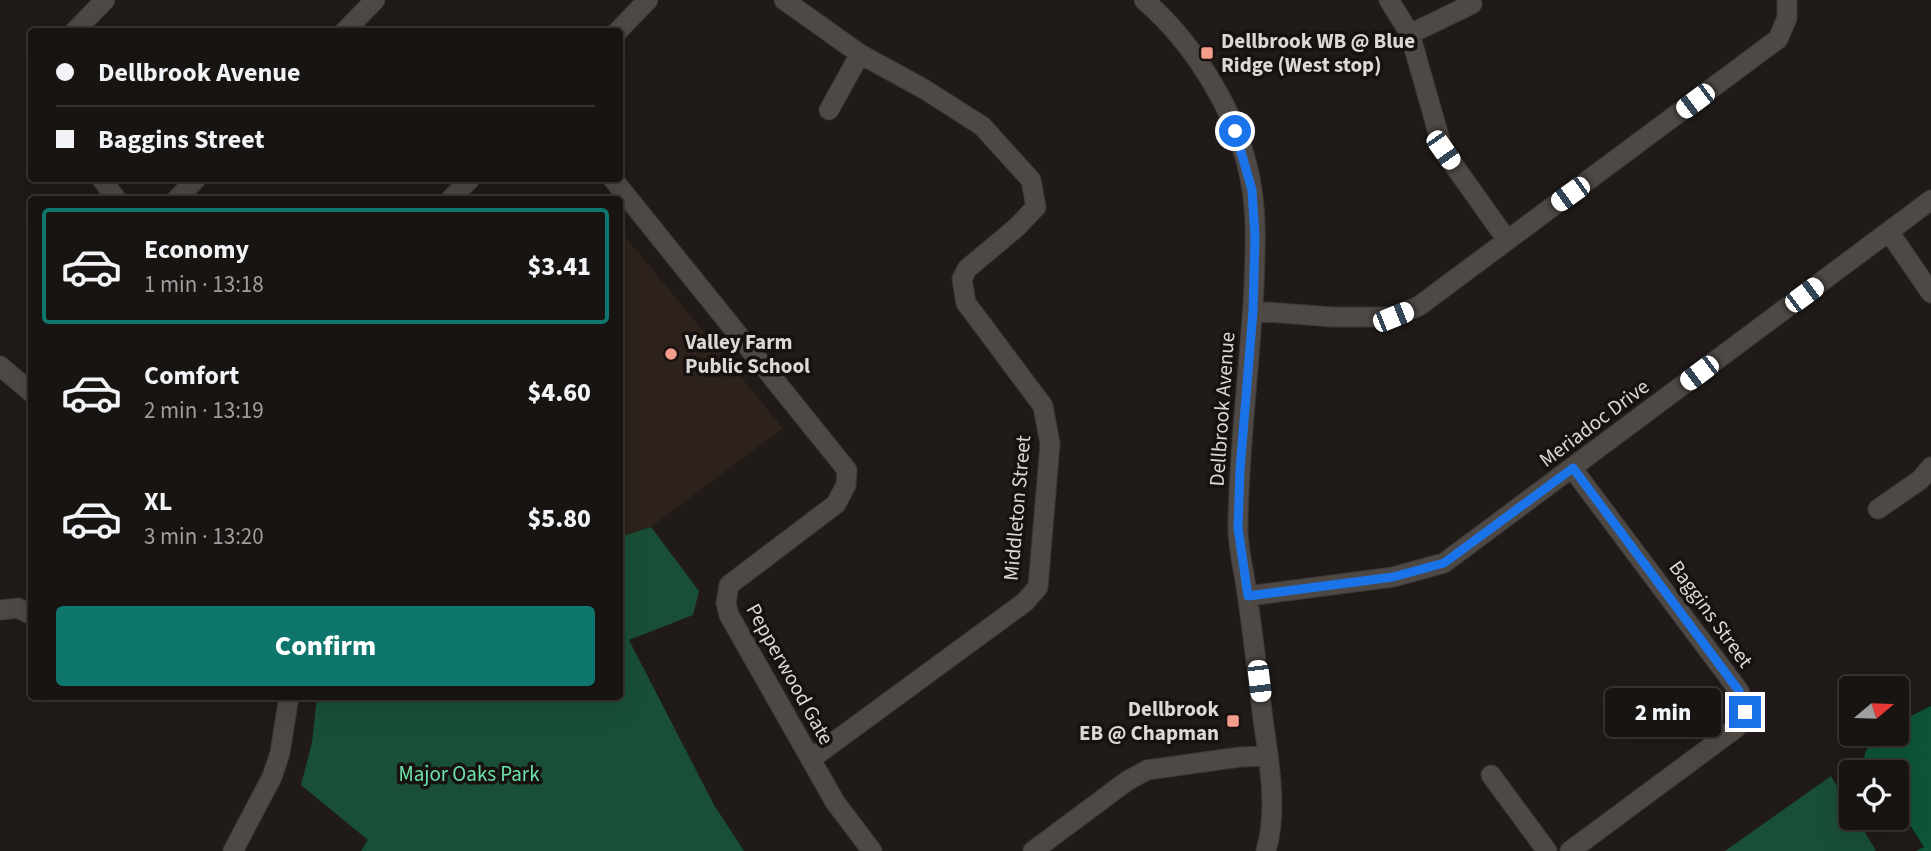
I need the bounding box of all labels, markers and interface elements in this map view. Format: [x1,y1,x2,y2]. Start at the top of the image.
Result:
place label: Dellbrook WB @ Blue Ridge (West stop) [1221,26,1415,80]
marker: Dellbrook WB @ Blue Ridge (West stop) [1199,45,1215,61]
text: Dellbrook Avenue [98,54,301,91]
car [1672,80,1719,122]
route start [1219,115,1251,147]
text: Baggins Street [98,121,264,158]
car [1423,127,1464,173]
car [1547,173,1594,215]
text: Economy [144,231,249,268]
icon: car [60,235,123,298]
text: $3.41 [527,248,591,285]
text: 1 min · 13:18 [144,268,264,301]
car [1781,274,1828,316]
car [1370,299,1417,335]
place label: Valley Farm Public School [684,327,810,381]
street label: Dellbrook Avenue [1202,331,1242,487]
marker: Valley Farm Public School [663,346,679,362]
car [1676,352,1723,394]
text: Comfort [144,357,239,394]
icon: car [60,361,123,424]
street label: Meriadoc Drive [1533,372,1655,474]
text: $4.60 [527,374,591,411]
text: 2 min · 13:19 [144,394,264,427]
street label: Middleton Street [996,434,1038,582]
text: XL [144,483,172,520]
icon: car [60,487,123,550]
text: $5.80 [527,500,591,537]
text: 3 min · 13:20 [144,520,264,553]
street label: Baggins Street [1662,554,1760,674]
street label: Pepperwood Gate [739,598,841,750]
button: Confirm [56,606,595,686]
car [1247,659,1272,703]
north arrow [1839,676,1909,746]
map controls [1839,676,1909,830]
callout: 2 min [1605,688,1720,736]
place label: Dellbrook EB @ Chapman [1079,694,1219,748]
text: 2 min [1635,696,1691,729]
route end [1729,696,1761,728]
marker: Dellbrook EB @ Chapman [1225,713,1241,729]
park label: Major Oaks Park [398,759,540,789]
button: locate [1839,760,1909,830]

